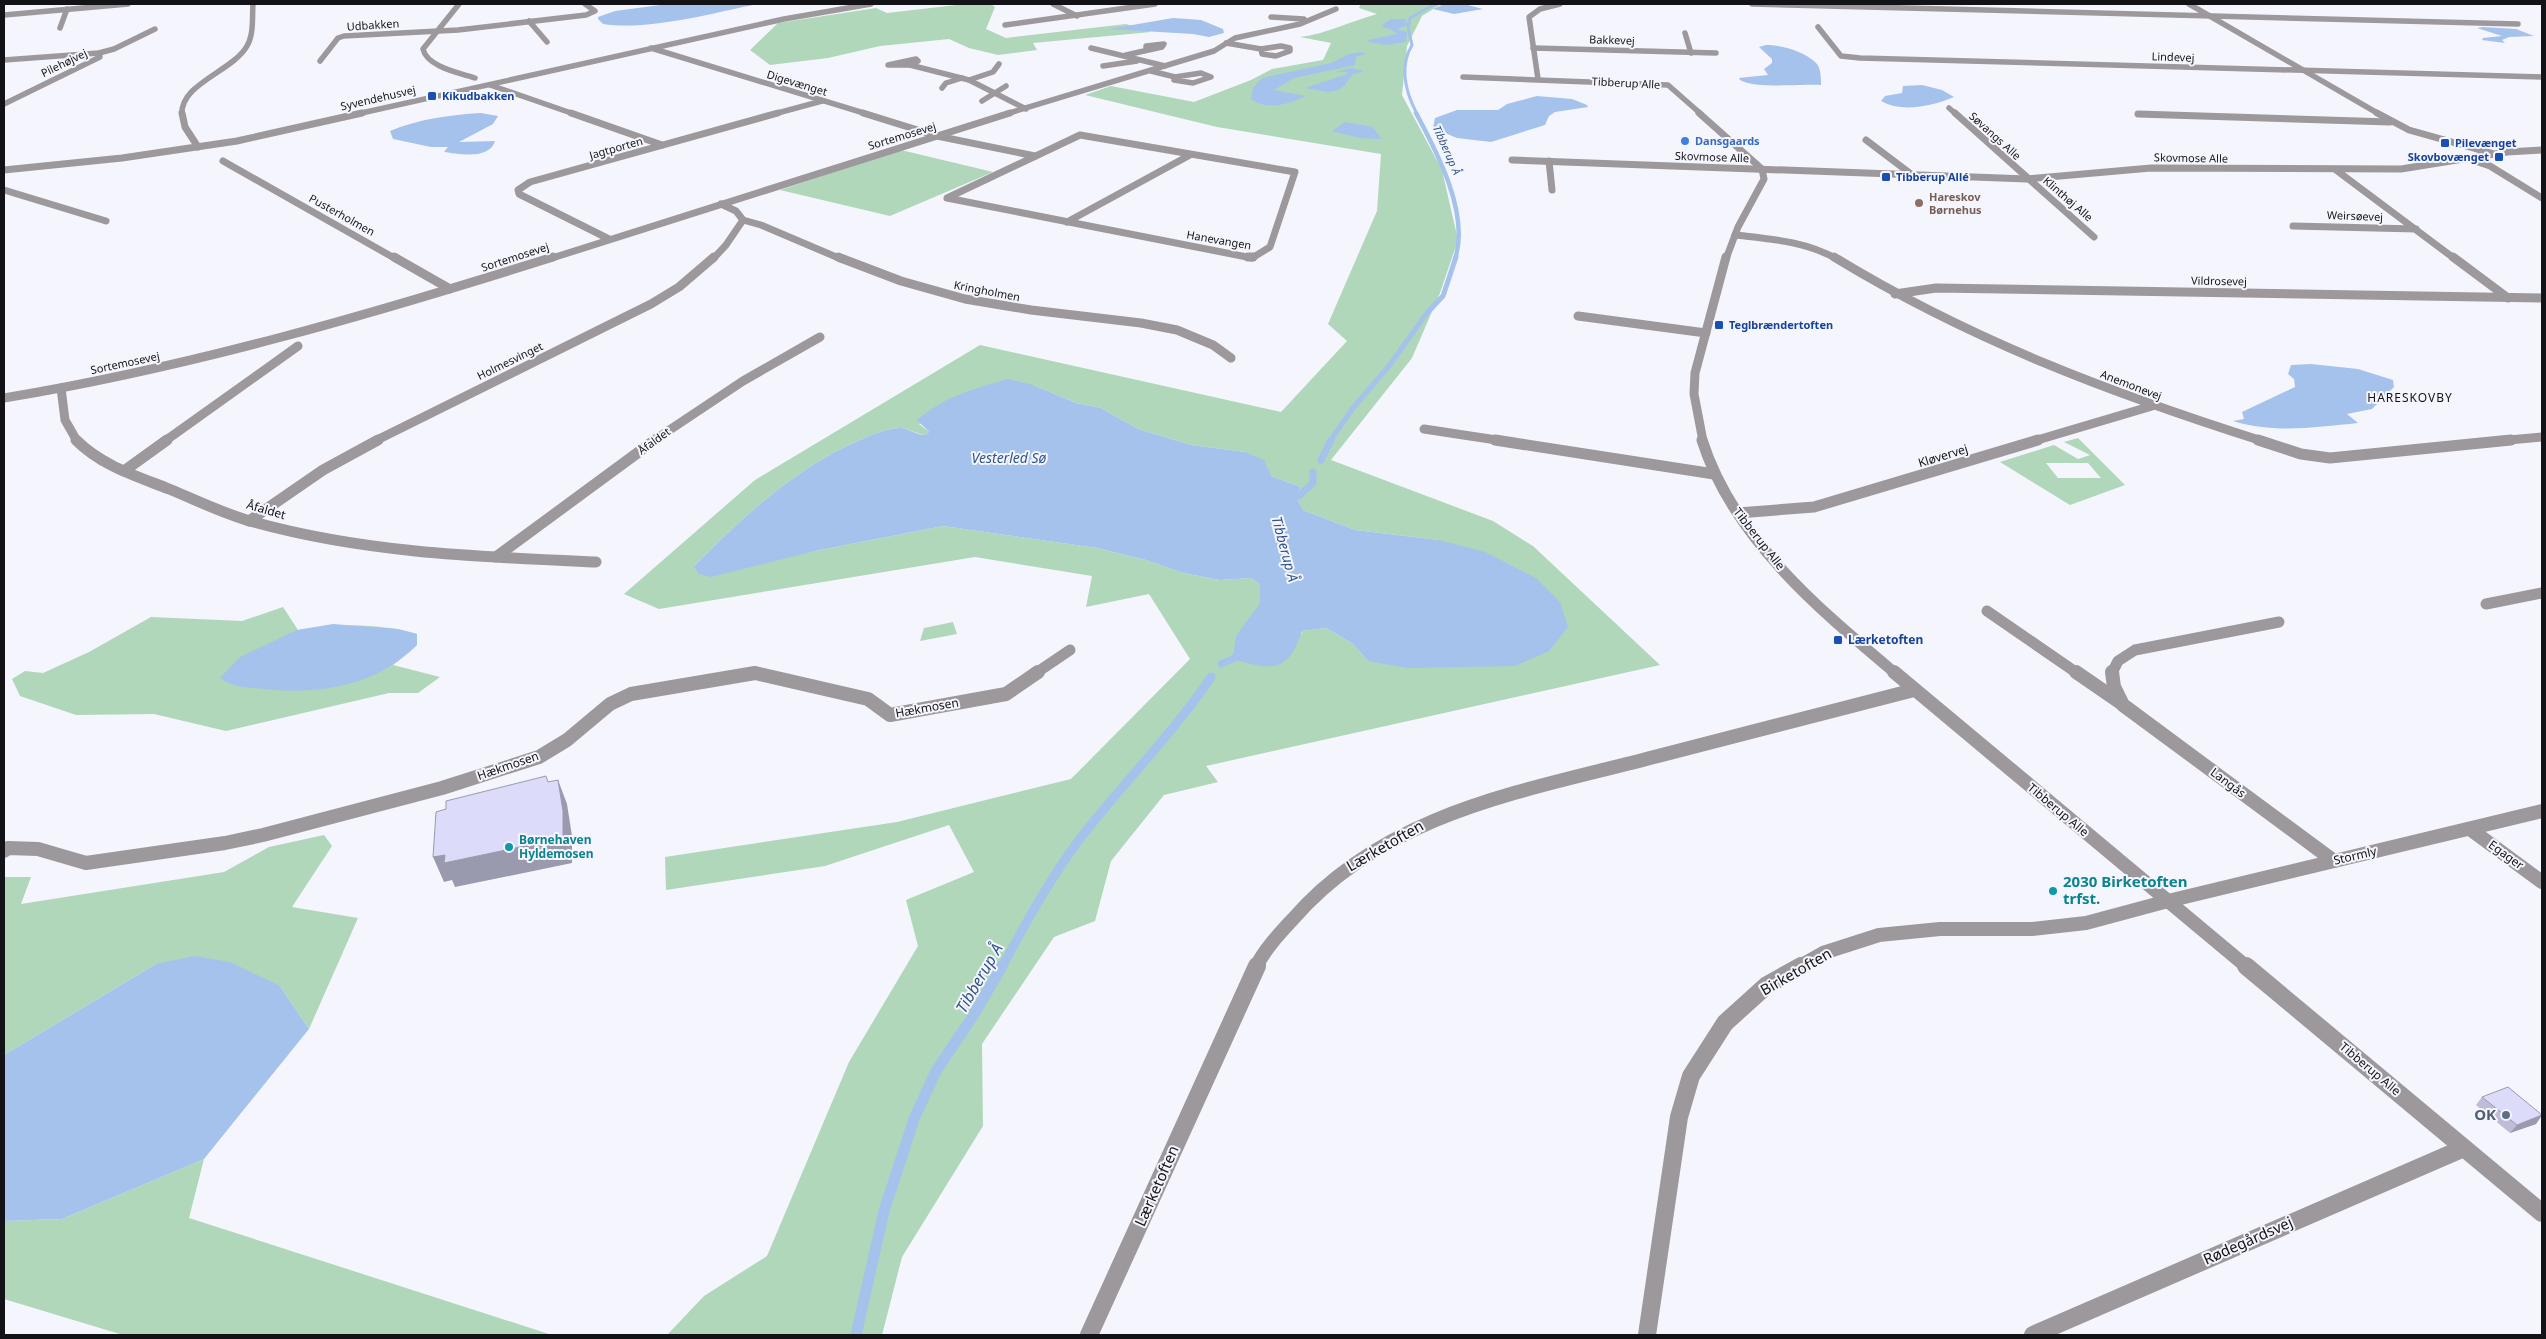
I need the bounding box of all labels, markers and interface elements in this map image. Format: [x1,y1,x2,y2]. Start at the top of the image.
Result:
street label: Udbakken [346,15,400,34]
street label: Bakkevej [1589,31,1635,48]
street label: Pilehøjvej [38,45,89,80]
street label: Lindevej [2151,48,2195,65]
street label: Digevænget [765,66,829,99]
street label: Tibberup Alle [1591,73,1661,92]
street label: Syvendehusvej [339,82,417,113]
place label: Kikudbakken [442,88,514,103]
marker: Kikudbakken [426,90,438,102]
street label: Søvangs Alle [1966,108,2024,163]
street label: Sortemosevej [866,118,938,153]
water label: Tibberup Å [1430,123,1465,177]
street label: Jagtporten [586,133,644,163]
place label: Dansgaards [1695,133,1760,148]
marker: Dansgaards [1679,135,1691,147]
place label: Pilevænget [2455,135,2517,150]
marker: Pilevænget [2439,137,2451,149]
street label: Skovmose Alle [1675,148,1749,165]
street label: Skovmose Alle [2154,149,2228,166]
place label: Skovbovænget [2408,149,2489,164]
marker: Skovbovænget [2493,151,2505,163]
place label: Tibberup Allé [1896,169,1969,184]
marker: Tibberup Allé [1880,171,1892,183]
street label: Klinthøj Alle [2040,173,2096,224]
place label: Hareskov Børnehus [1929,189,1982,217]
street label: Pusterholmen [307,190,378,239]
marker: Hareskov Børnehus [1913,197,1925,209]
street label: Weirsøevej [2327,207,2383,224]
street label: Hanevangen [1186,226,1253,253]
street label: Sortemosevej [479,239,551,275]
street label: Vildrosevej [2191,273,2247,288]
street label: Kringholmen [953,277,1022,304]
place label: Teglbrændertoften [1729,317,1833,332]
marker: Teglbrændertoften [1713,319,1725,331]
street label: Holmesvinget [474,338,545,383]
street label: Sortemosevej [89,348,161,377]
street label: Anemonevej [2098,366,2164,403]
district label: HARESKOVBY [2367,389,2453,406]
street label: Åfaldet [634,424,673,457]
street label: Kløvervej [1916,440,1970,471]
water label: Vesterled Sø [972,448,1047,467]
street label: Åfaldet [245,496,288,523]
street label: Tibberup Alle [1730,504,1789,574]
water label: Tibberup Å [1268,514,1303,584]
place label: Lærketoften [1848,631,1923,648]
marker: Lærketoften [1832,634,1844,646]
street label: Hækmosen [894,694,960,721]
street label: Hækmosen [475,747,541,784]
street label: Langås [2207,764,2250,802]
street label: Tibberup Alle [2024,779,2093,840]
street label: Lærketoften [1342,815,1427,875]
place label: Børnehaven Hyldemosen [519,831,594,862]
street label: Egager [2485,836,2527,873]
marker: Børnehaven Hyldemosen [503,841,515,853]
street label: Stormly [2332,842,2379,869]
place label: 2030 Birketoften trfst. [2063,871,2188,908]
marker: 2030 Birketoften trfst. [2047,885,2059,897]
water label: Tibberup Å [950,939,1008,1017]
street label: Birketoften [1756,943,1835,1000]
street label: Tibberup Alle [2336,1038,2405,1099]
place label: OK [2474,1104,2496,1124]
marker: OK [2500,1109,2512,1121]
street label: Lærketoften [1129,1142,1183,1229]
street label: Rødegårdsvej [2200,1211,2296,1269]

